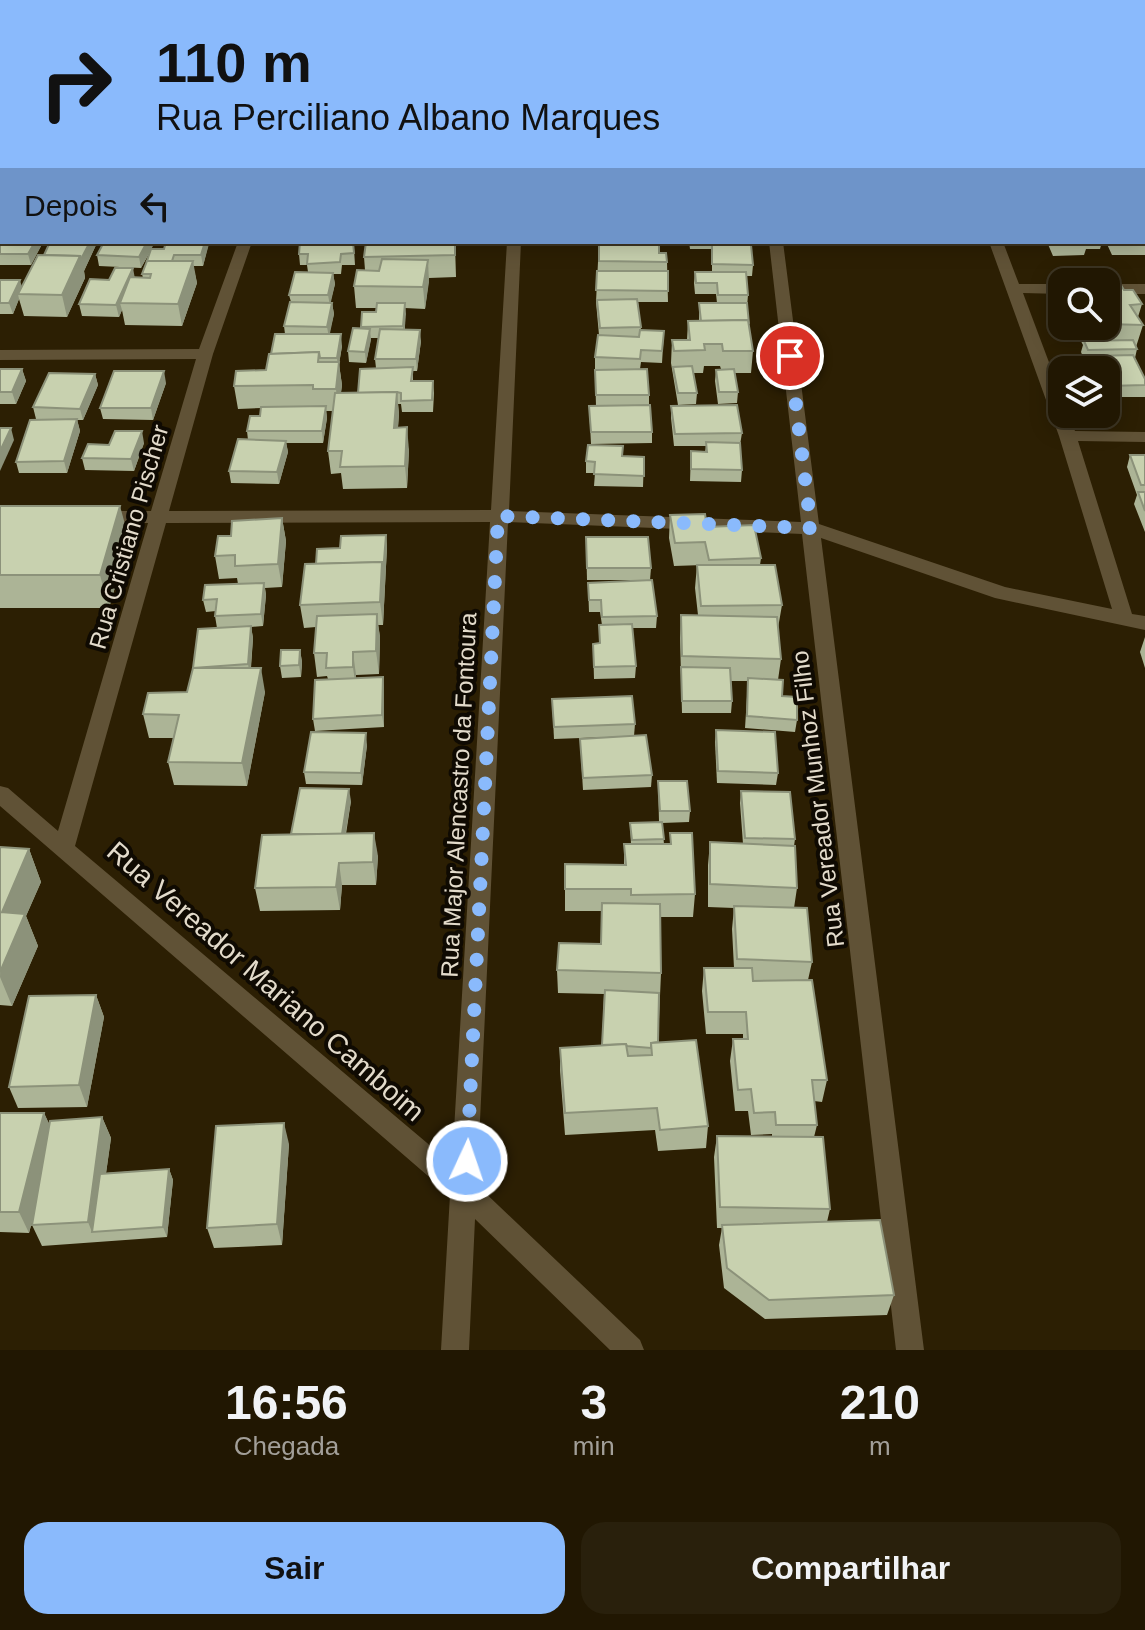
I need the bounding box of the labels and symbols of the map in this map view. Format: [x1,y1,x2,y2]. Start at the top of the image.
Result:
pin [756,322,824,390]
street label: Rua Cristiano Pischer [84,422,173,652]
street label: Rua Major Alencastro da Fontoura [435,611,482,978]
street label: Rua Vereador Munhoz Filho [786,649,849,949]
street label: Rua Vereador Mariano Camboim [101,835,430,1127]
position arrow [425,1119,509,1203]

